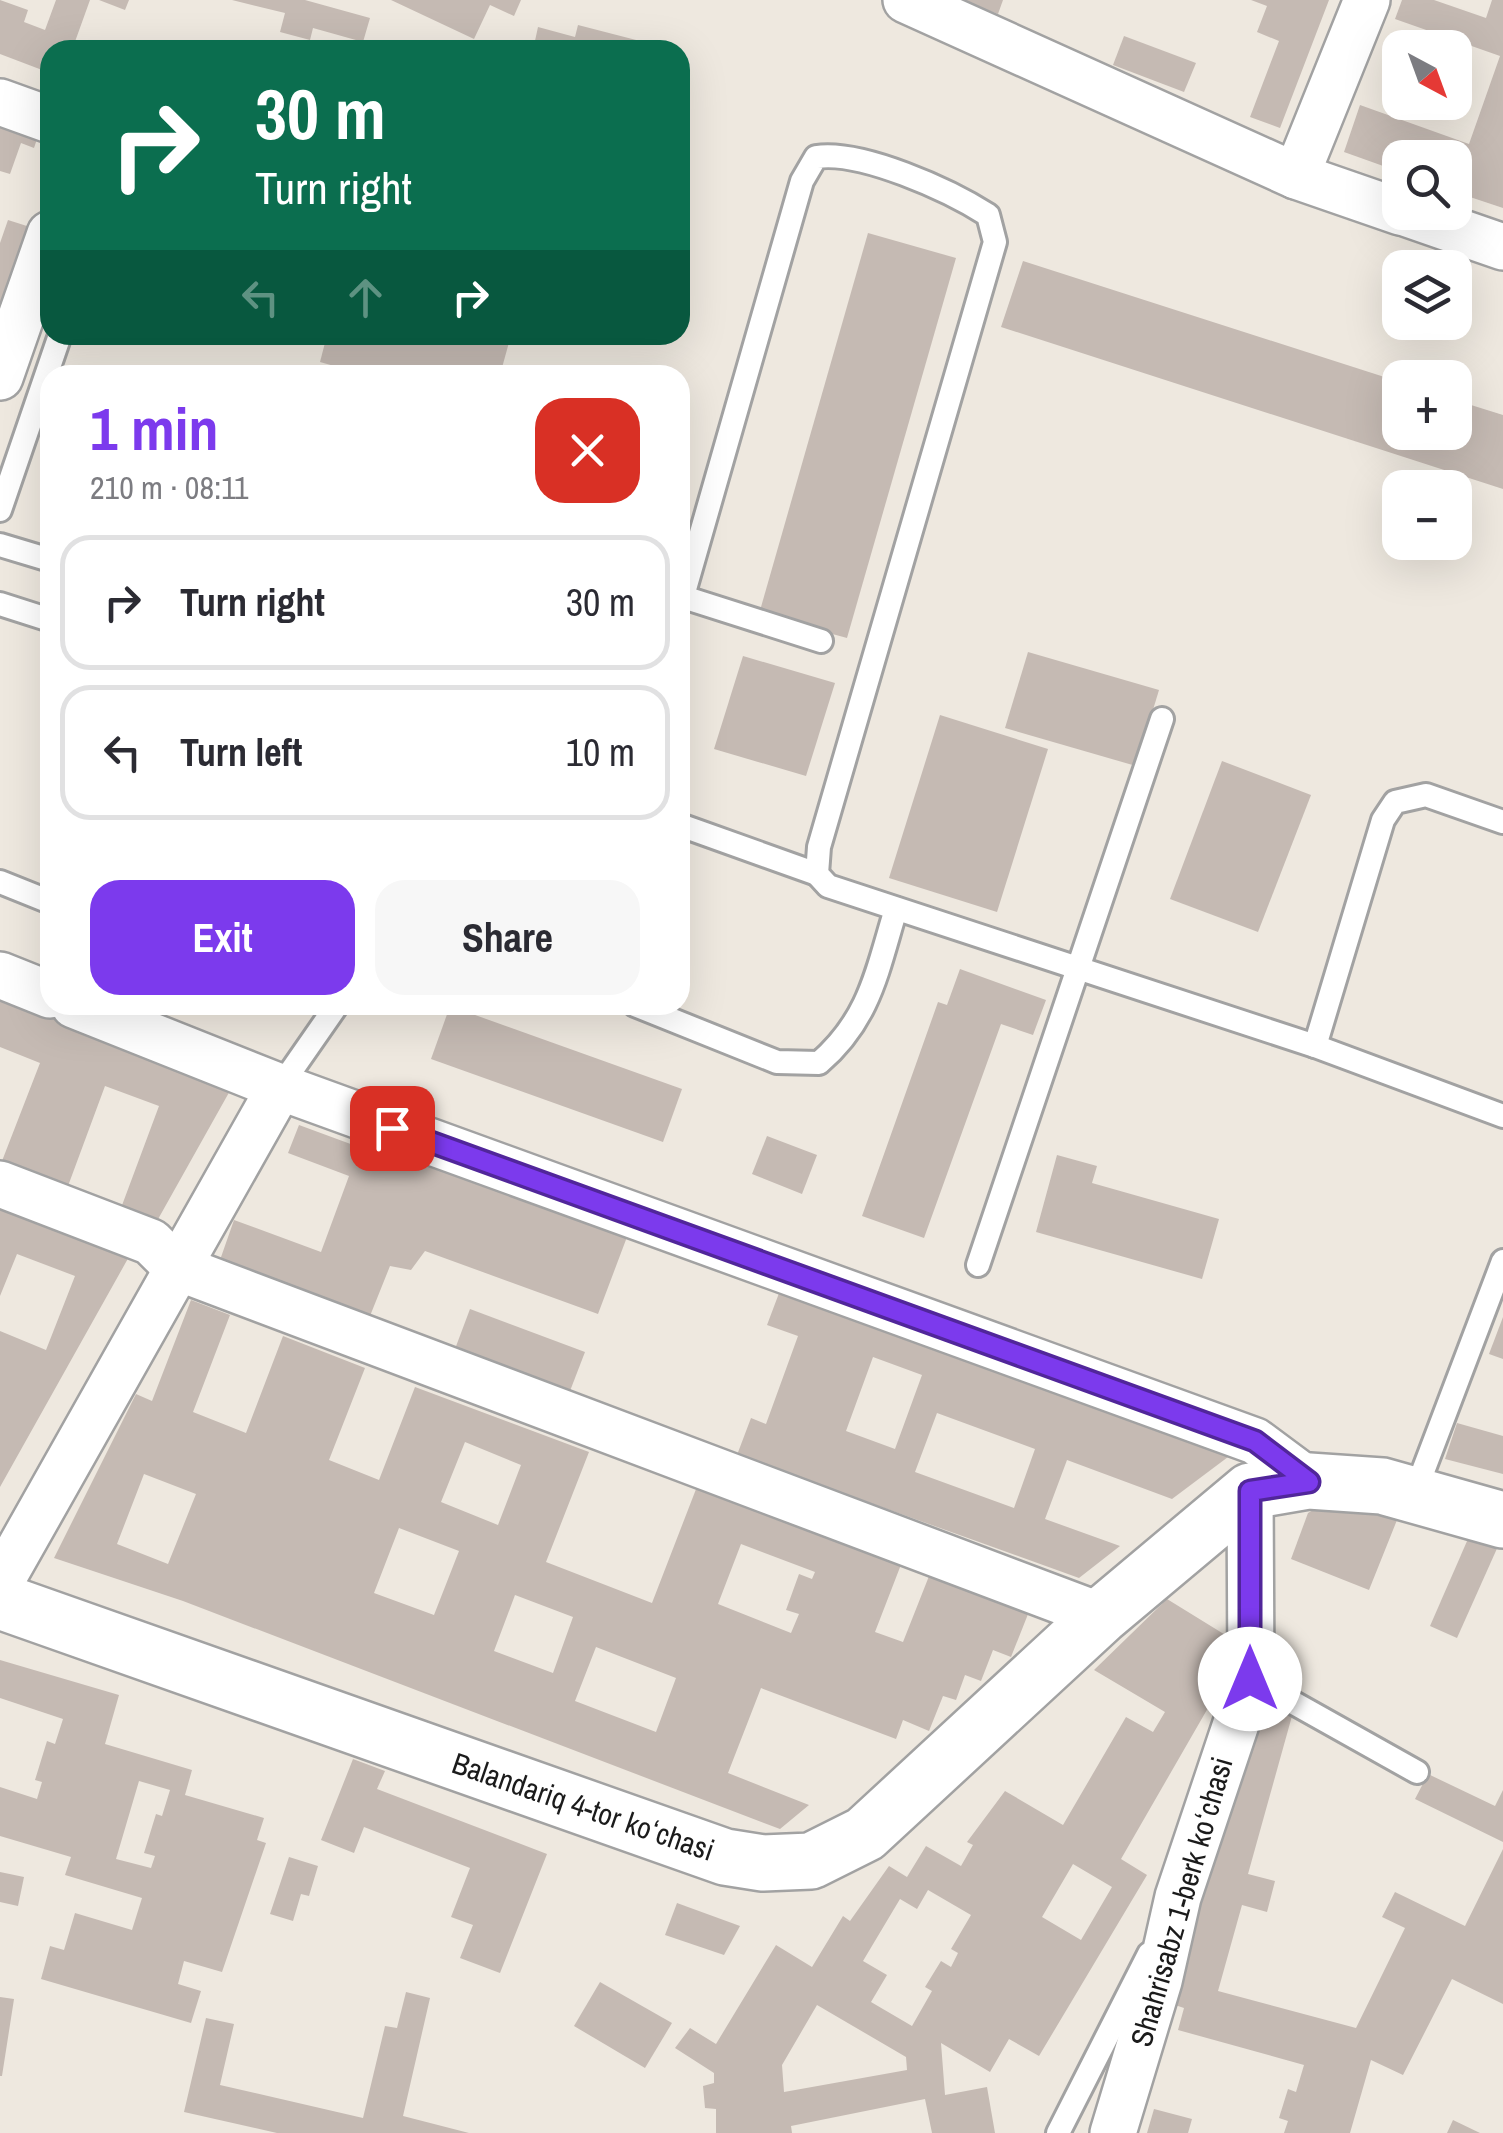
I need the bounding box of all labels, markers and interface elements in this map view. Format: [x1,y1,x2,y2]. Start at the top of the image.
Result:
north arrow [1382,30,1472,120]
map controls [1382,30,1472,560]
text: 30 m [255,67,386,161]
icon: right [90,80,220,210]
button: search [1382,140,1472,230]
text: Turn right [255,157,412,218]
button: layers [1382,250,1472,340]
icon: left [233,270,288,325]
icon: ahead [338,270,393,325]
icon: right [443,270,498,325]
button: + [1382,360,1472,450]
text: 1 min [90,388,219,469]
button: close [535,398,640,503]
text: 210 m · 08:11 [90,466,249,509]
button: − [1382,470,1472,560]
icon: right [95,575,150,630]
text: Turn right [180,577,325,628]
text: 30 m [566,577,635,628]
icon: left [95,725,150,780]
text: Turn left [180,727,302,778]
text: 10 m [566,727,635,778]
button: Exit [90,880,355,995]
button: Share [375,880,640,995]
pin [350,1086,435,1171]
icon: arrive [365,1101,420,1156]
position arrow [1198,1627,1302,1731]
street label: Balandariq 4-tor koʻchasi [447,1742,720,1870]
street label: Shahrisabz 1-berk koʻchasi [1121,1752,1242,2051]

